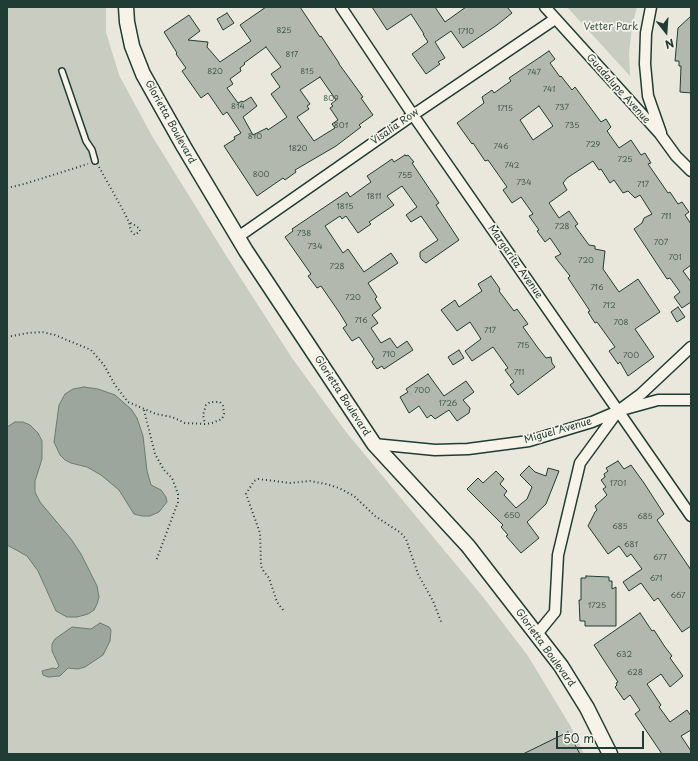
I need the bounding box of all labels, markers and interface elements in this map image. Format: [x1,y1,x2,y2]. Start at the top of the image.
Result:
north arrow [646,12,686,52]
park label: Vetter Park [584,21,638,33]
house number: 825 [277,26,291,36]
house number: 1710 [458,27,474,37]
text: N [663,35,676,53]
house number: 817 [286,50,298,60]
street label: Guadalupe Avenue [584,52,652,126]
house number: 820 [207,67,223,77]
house number: 815 [300,67,314,77]
house number: 747 [527,68,541,78]
street label: Glorietta Boulevard [142,78,198,166]
house number: 741 [543,85,555,95]
house number: 809 [323,94,339,104]
house number: 814 [231,102,245,112]
house number: 737 [555,103,569,113]
house number: 1715 [497,104,513,114]
street label: Visalia Row [369,106,421,148]
house number: 801 [334,121,348,131]
house number: 735 [565,121,579,131]
house number: 810 [248,132,262,142]
house number: 729 [586,140,600,150]
house number: 746 [493,142,509,152]
house number: 1820 [289,144,307,154]
house number: 725 [617,155,633,165]
house number: 742 [505,161,519,171]
house number: 800 [253,170,269,180]
house number: 755 [398,171,412,181]
house number: 734 [517,178,531,188]
house number: 717 [637,180,649,190]
house number: 1811 [367,192,381,202]
house number: 1815 [337,202,353,212]
house number: 711 [661,212,671,222]
house number: 728 [554,222,570,232]
street label: Margarita Avenue [485,223,545,301]
house number: 738 [297,229,311,239]
house number: 707 [654,238,668,248]
house number: 734 [308,242,322,252]
house number: 701 [668,253,682,263]
house number: 720 [578,256,594,266]
house number: 728 [329,262,345,272]
house number: 716 [590,283,604,293]
house number: 720 [345,293,361,303]
house number: 712 [602,301,616,311]
house number: 716 [354,316,368,326]
house number: 708 [613,318,629,328]
house number: 717 [484,326,496,336]
house number: 715 [517,341,529,351]
house number: 710 [382,350,396,360]
house number: 700 [623,351,639,361]
street label: Glorietta Boulevard [311,353,373,439]
house number: 711 [514,368,524,378]
house number: 700 [414,386,430,396]
house number: 1726 [439,399,457,409]
street label: Miguel Avenue [523,416,593,446]
house number: 1701 [610,479,626,489]
house number: 650 [504,511,520,521]
house number: 685 [637,512,653,522]
house number: 685 [612,522,628,532]
house number: 681 [624,540,638,550]
house number: 677 [653,553,667,563]
house number: 671 [650,574,662,584]
house number: 667 [670,591,686,601]
house number: 1725 [588,601,606,611]
street label: Glorietta Boulevard [513,607,577,689]
house number: 632 [616,650,632,660]
house number: 628 [627,668,643,678]
scale bar [558,723,646,749]
text: 50 m [563,729,594,747]

